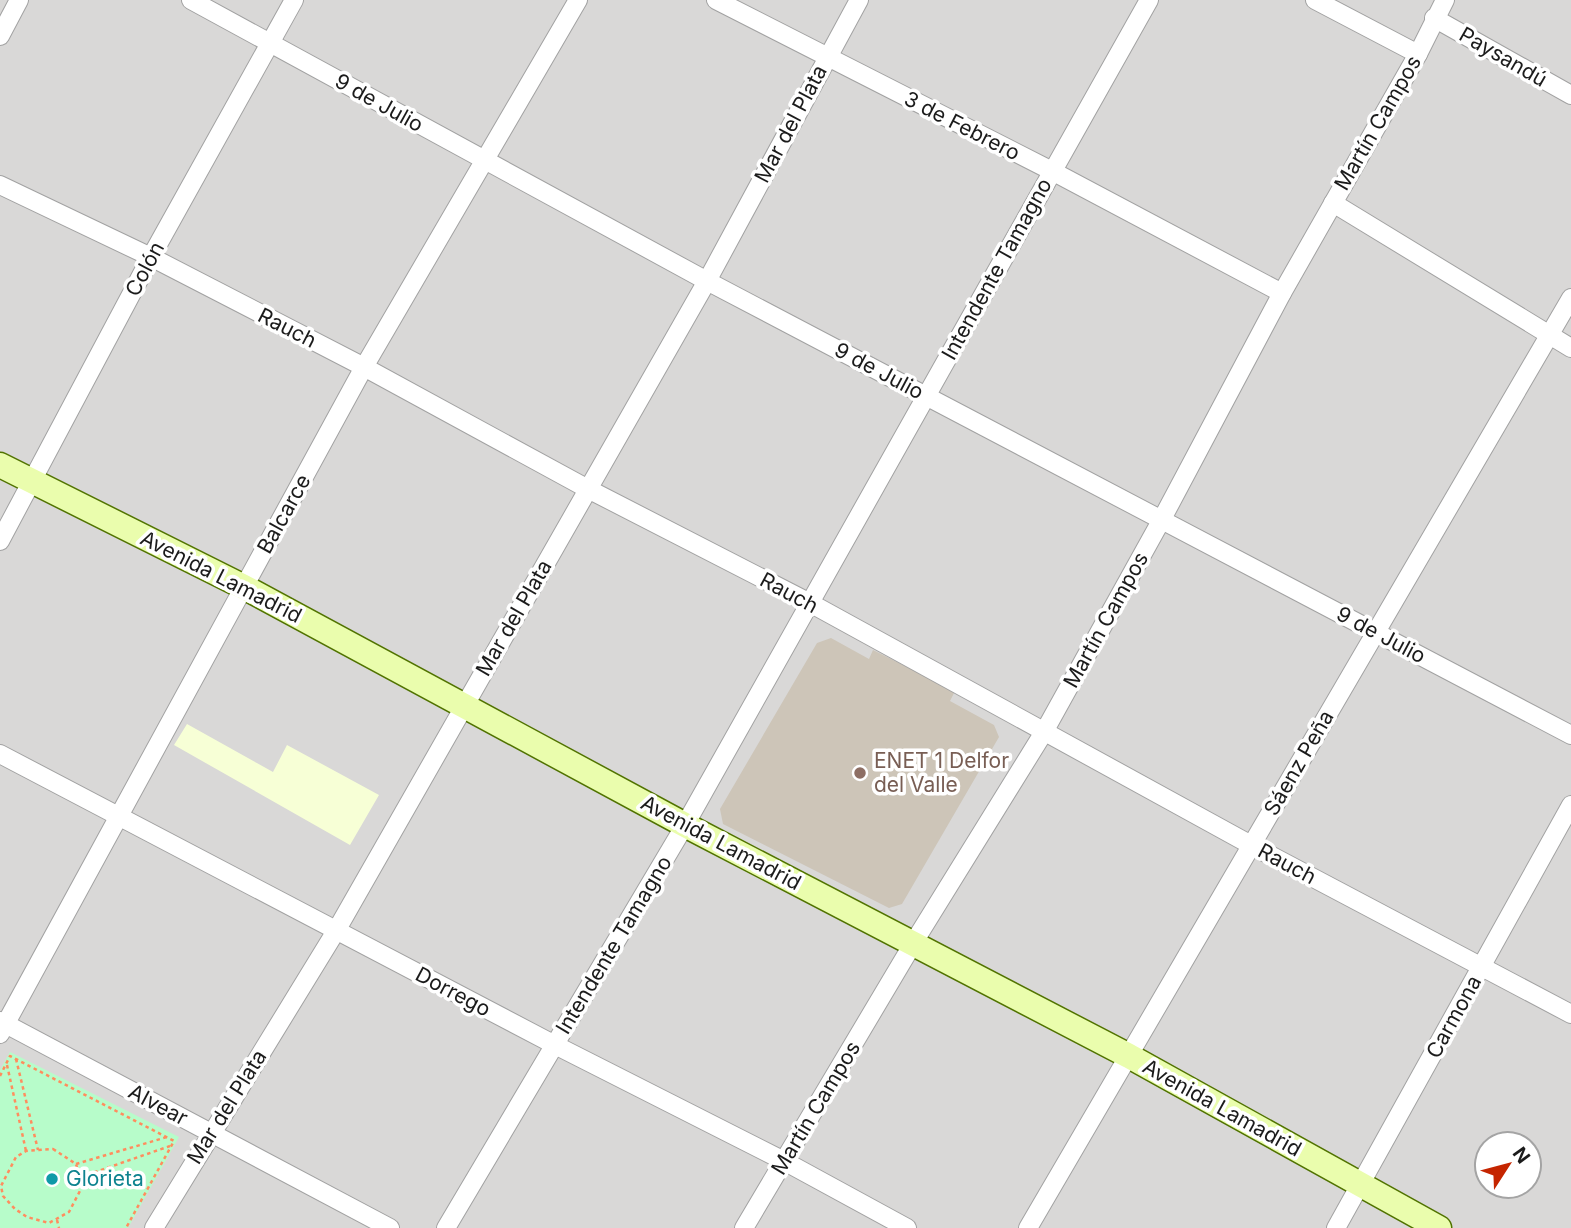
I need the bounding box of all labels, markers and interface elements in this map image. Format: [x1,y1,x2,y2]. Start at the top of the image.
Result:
street label: Paysandú [1455,21,1552,92]
street label: Martín Campos [1329,51,1426,195]
street label: Mar del Plata [749,61,832,187]
street label: 9 de Julio [331,68,428,137]
street label: 3 de Febrero [900,86,1024,165]
street label: Intendente Tamagno [936,174,1057,364]
street label: Colón [120,237,169,300]
street label: Rauch [254,302,321,353]
street label: 9 de Julio [830,337,928,404]
street label: Balcarce [252,470,315,558]
street label: Avenida Lamadrid [136,525,306,628]
street label: Martín Campos [1058,548,1153,692]
street label: Mar del Plata [470,555,557,680]
street label: Rauch [756,567,822,618]
street label: 9 de Julio [1332,601,1430,668]
street label: Sáenz Peña [1258,706,1339,820]
place label: ENET 1 Delfor del Valle [874,748,1009,797]
marker: ENET 1 Delfor del Valle [852,765,868,781]
street label: Avenida Lamadrid [637,790,806,895]
street label: Rauch [1254,838,1320,889]
street label: Intendente Tamagno [550,851,677,1038]
street label: Dorrego [411,961,495,1022]
street label: Carmona [1421,971,1486,1062]
street label: Martín Campos [766,1036,865,1179]
street label: Mar del Plata [182,1045,272,1168]
street label: Avenida Lamadrid [1138,1054,1306,1162]
street label: Alvear [124,1079,192,1130]
north arrow [1473,1130,1543,1200]
text: N [1508,1143,1535,1168]
place label: Glorieta [66,1166,144,1191]
marker: Glorieta [44,1171,60,1187]

